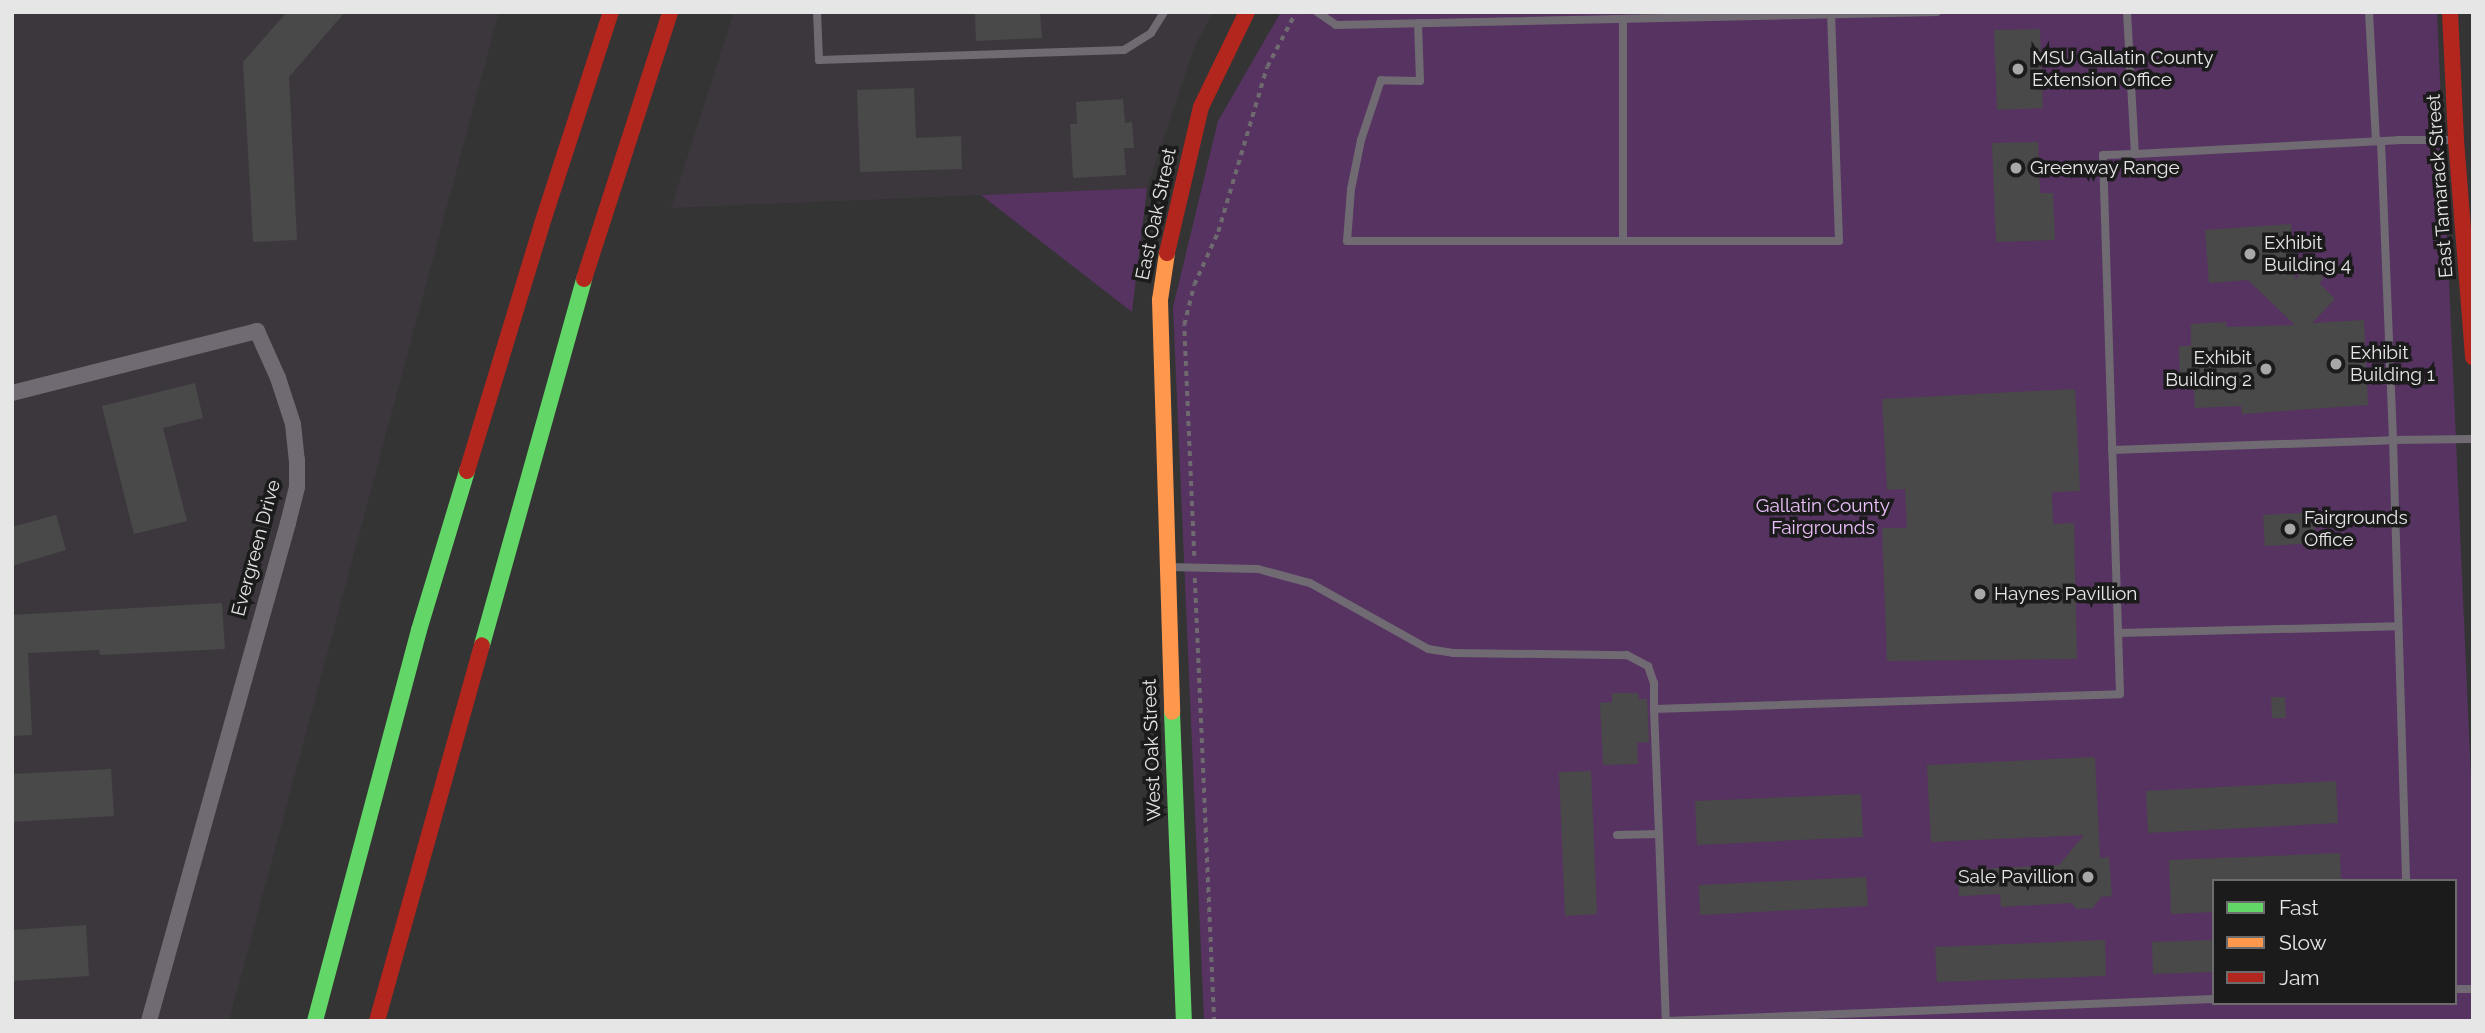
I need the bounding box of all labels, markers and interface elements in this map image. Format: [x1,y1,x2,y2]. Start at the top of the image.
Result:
place label: MSU Gallatin County Extension Office [2032,47,2214,91]
marker: MSU Gallatin County Extension Office [2010,61,2026,77]
street label: East Tamarack Street [2422,93,2458,279]
street label: East Oak Street [1131,146,1181,282]
place label: Greenway Range [2030,157,2180,179]
marker: Greenway Range [2008,160,2024,176]
place label: Exhibit Building 4 [2264,232,2351,276]
marker: Exhibit Building 4 [2242,246,2258,262]
place label: Exhibit Building 1 [2350,342,2435,386]
place label: Exhibit Building 2 [2165,347,2252,391]
marker: Exhibit Building 1 [2328,356,2344,372]
marker: Exhibit Building 2 [2258,361,2274,377]
street label: Evergreen Drive [227,477,285,619]
park label: Gallatin County Fairgrounds [1756,495,1890,539]
place label: Fairgrounds Office [2304,507,2408,551]
marker: Fairgrounds Office [2282,521,2298,537]
place label: Haynes Pavillion [1994,583,2137,605]
marker: Haynes Pavillion [1972,586,1988,602]
street label: West Oak Street [1138,679,1166,821]
place label: Sale Pavillion [1958,866,2074,888]
marker: Sale Pavillion [2080,869,2096,885]
legend [2212,879,2457,1005]
text: Fast [2279,895,2319,920]
text: Slow [2279,930,2327,955]
text: Jam [2279,965,2320,990]

